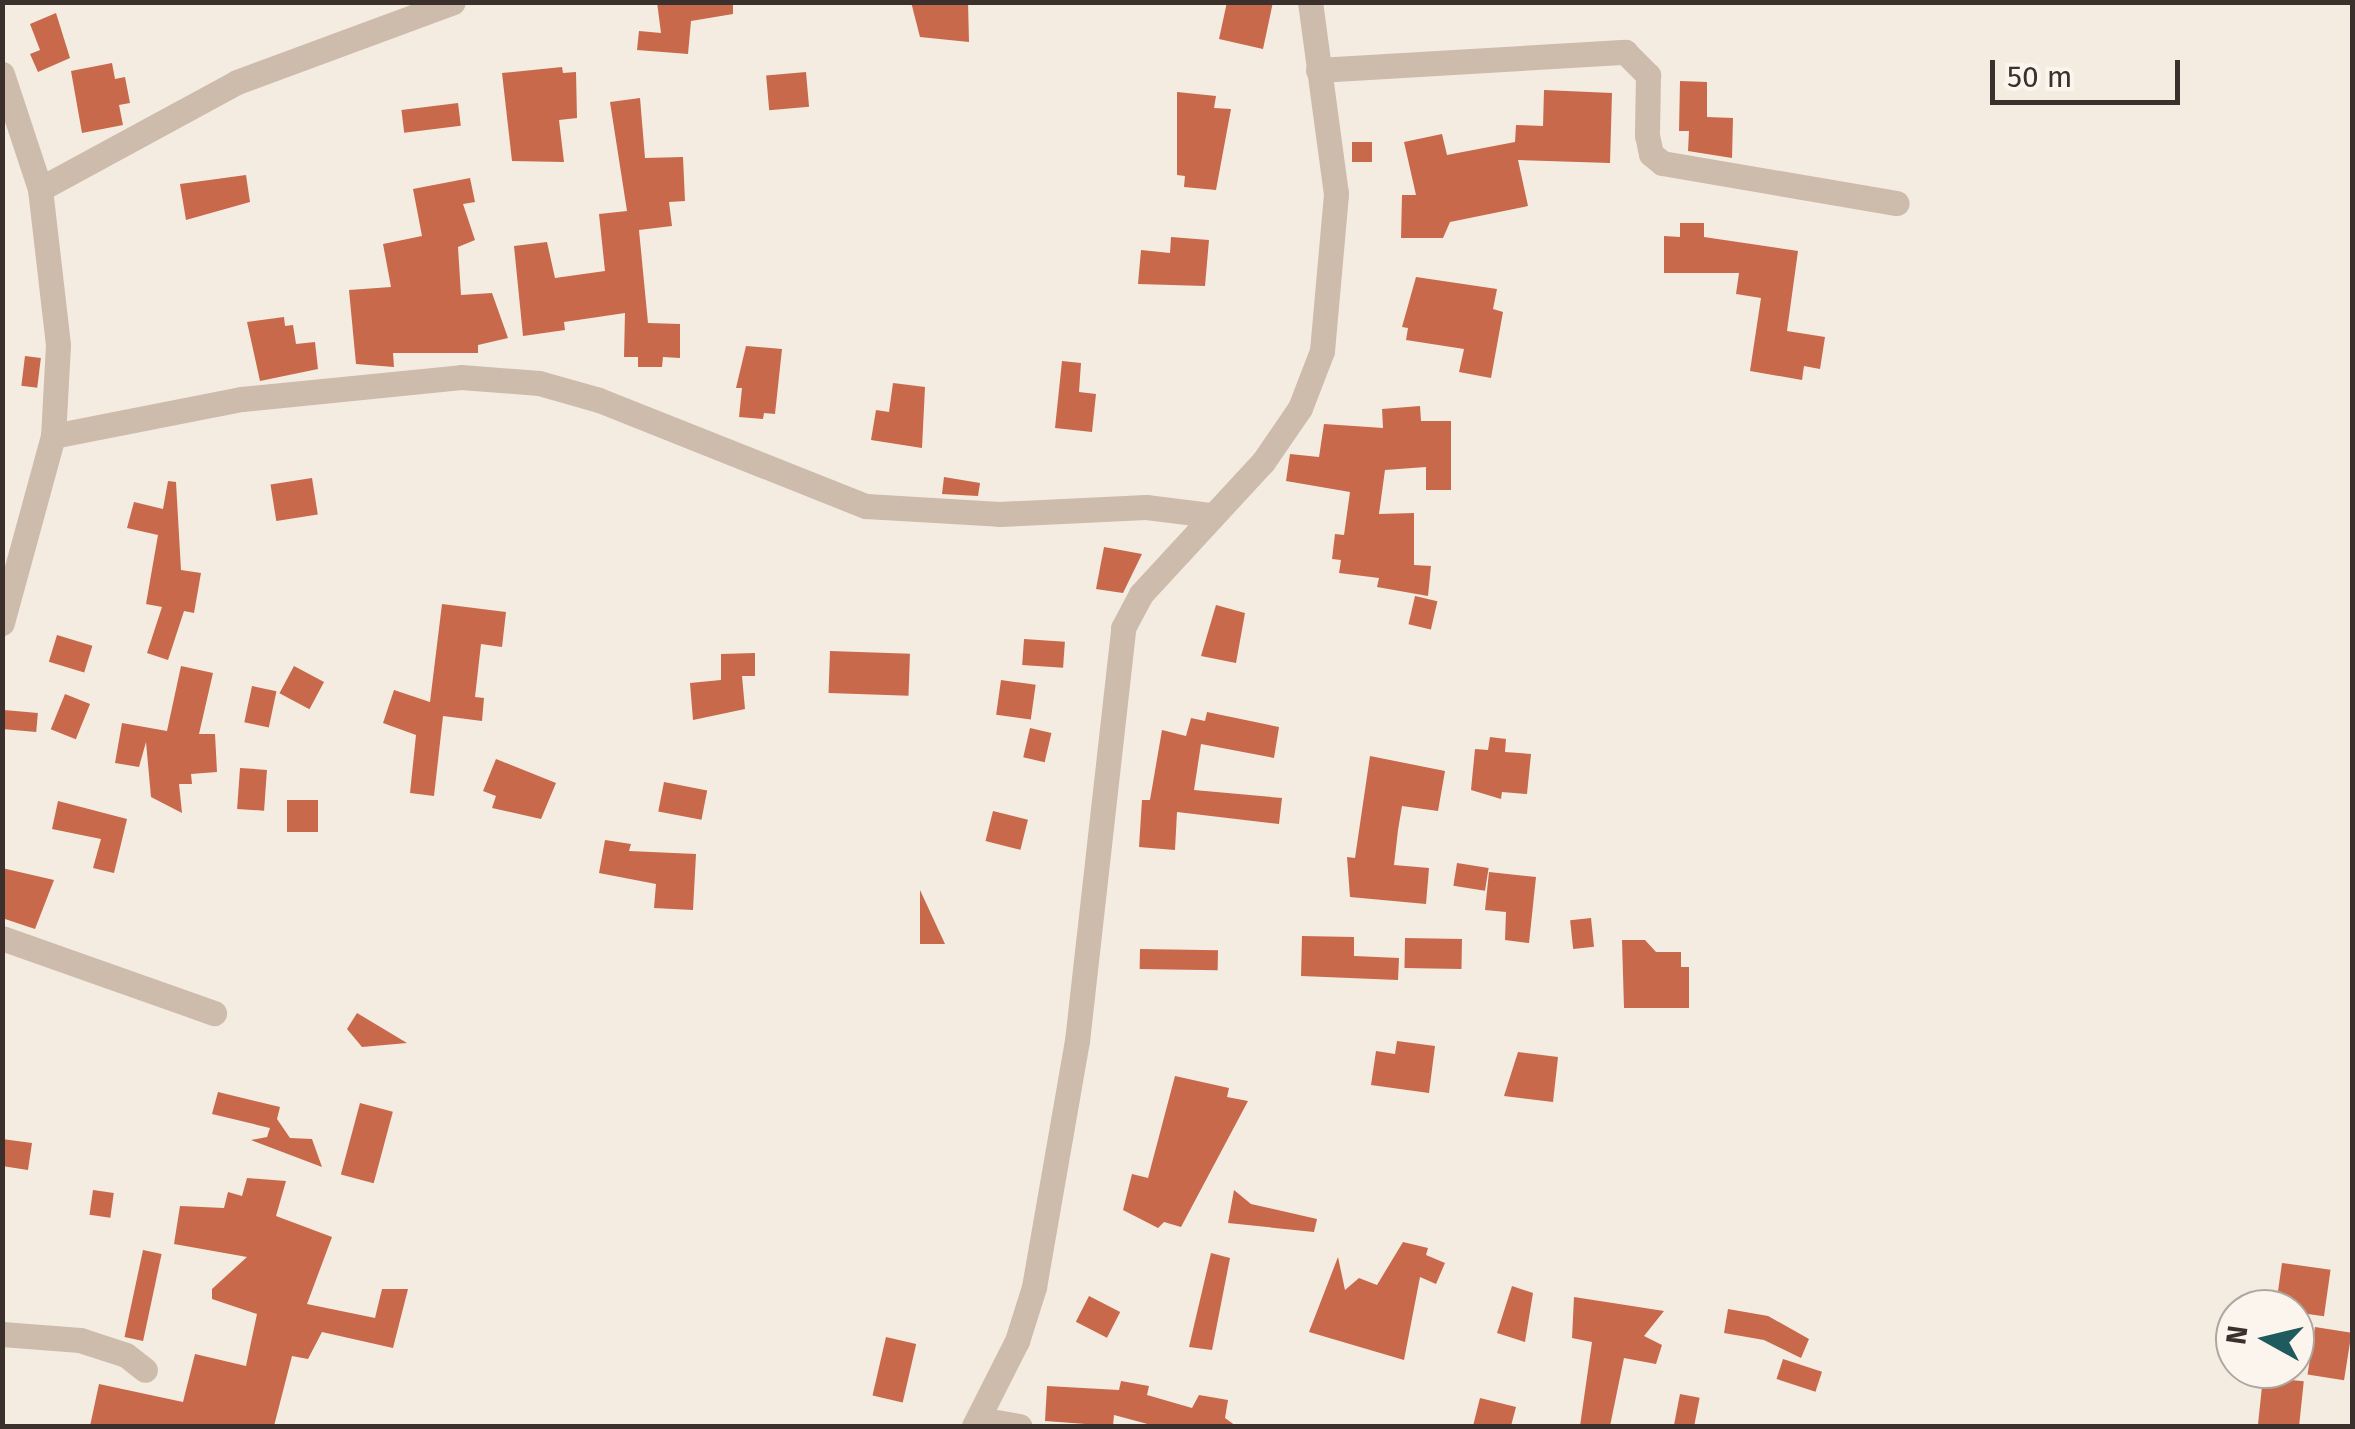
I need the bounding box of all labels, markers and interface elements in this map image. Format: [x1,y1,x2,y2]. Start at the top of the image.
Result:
scale bar [1995,40,2185,102]
text: 50 m [2007,59,2072,95]
north arrow [2215,1289,2315,1389]
text: N [2219,1324,2254,1347]

